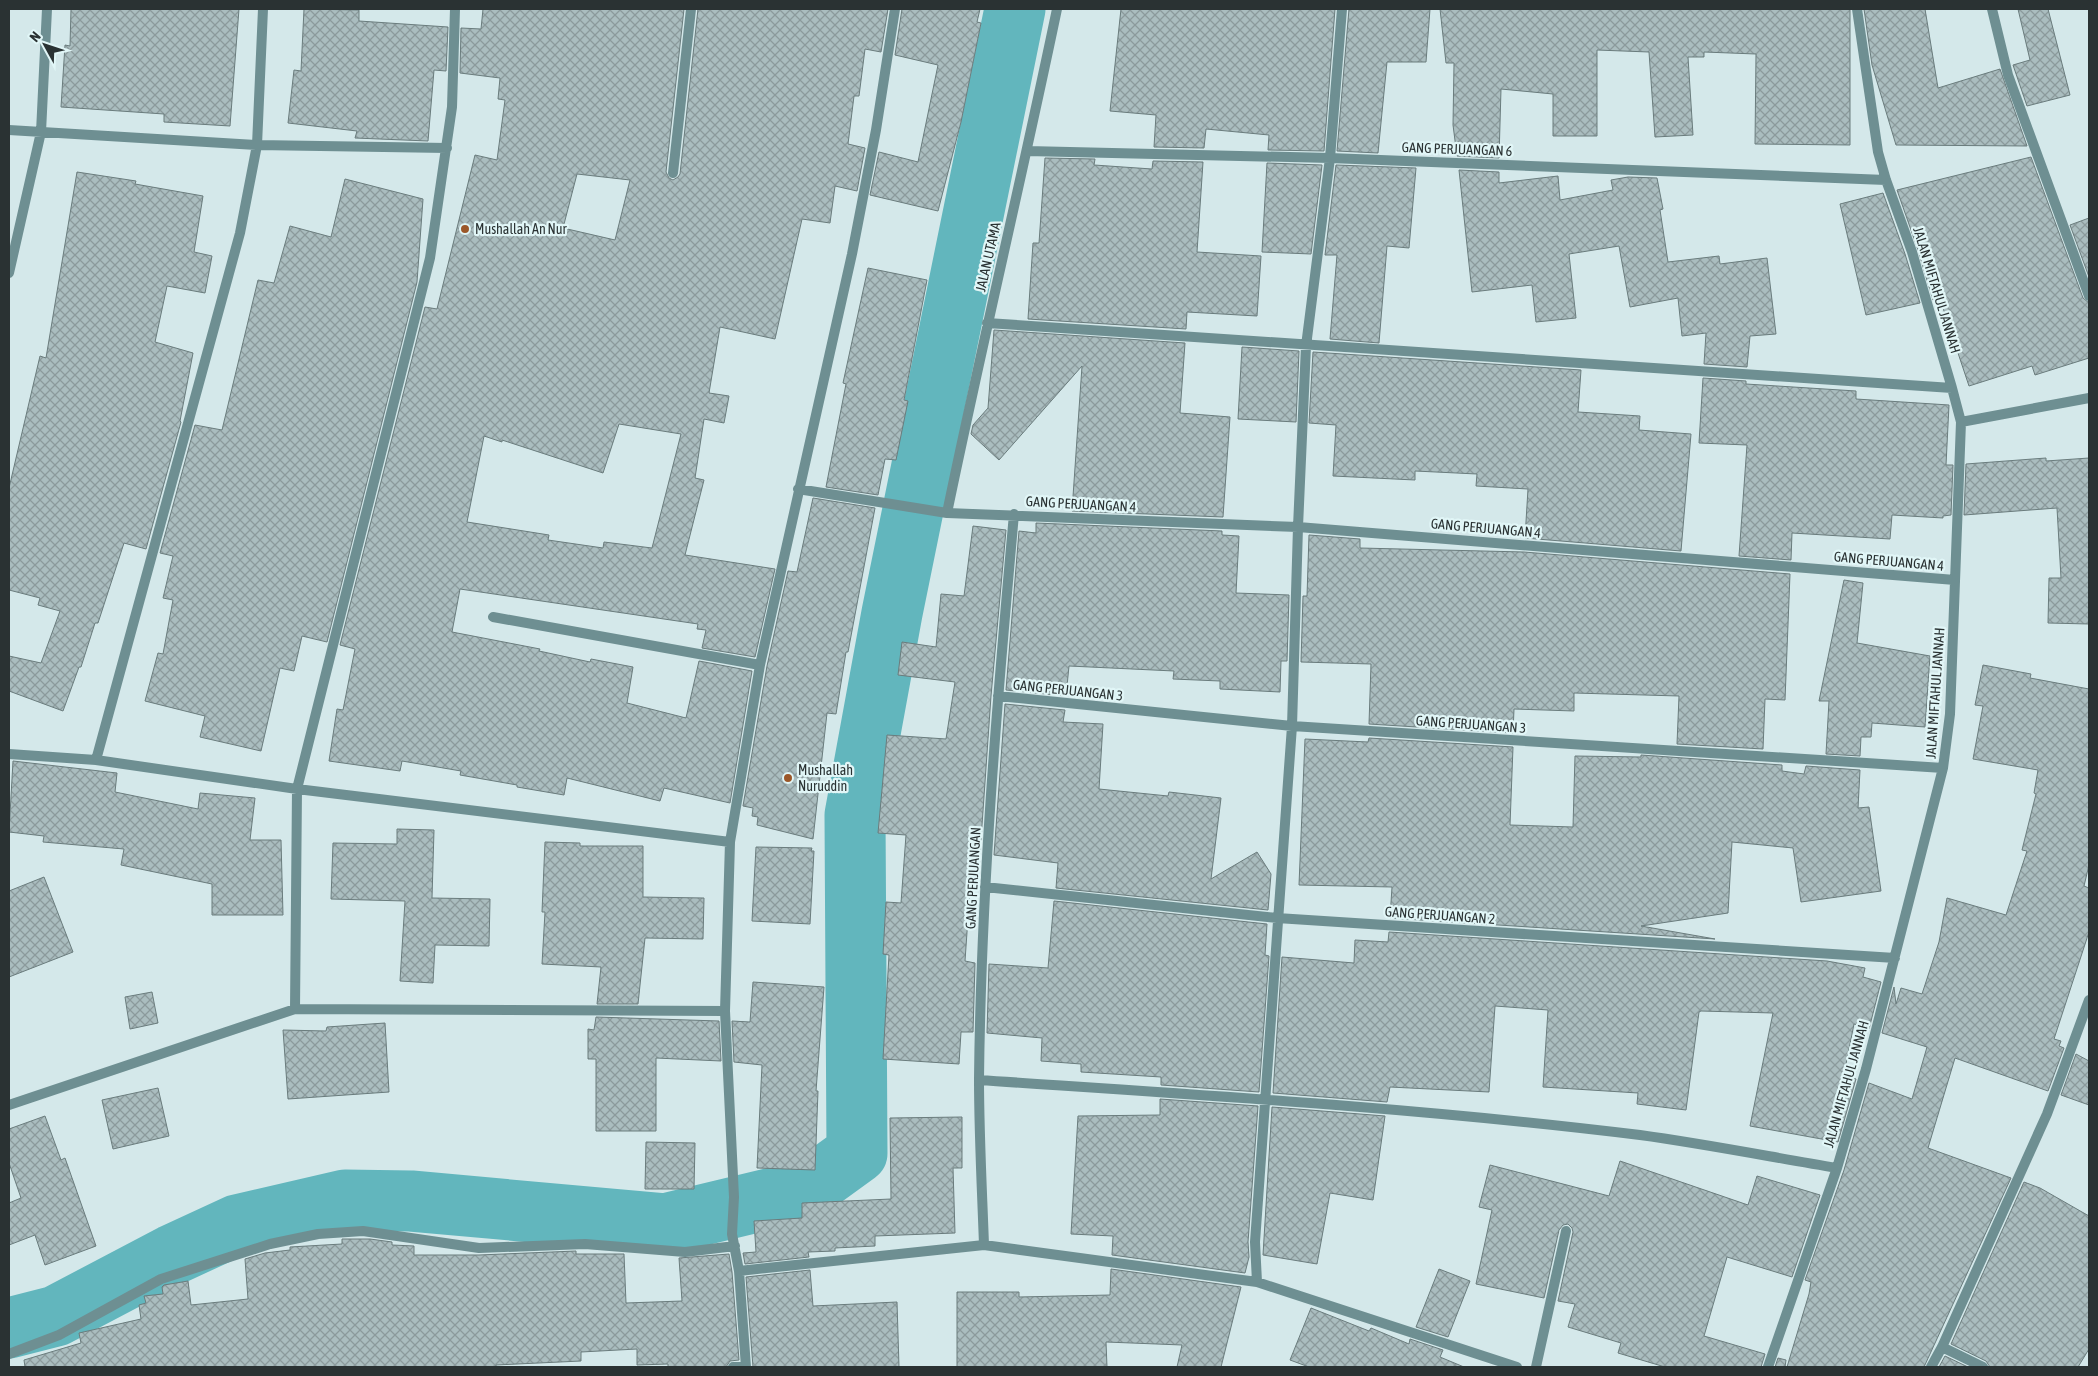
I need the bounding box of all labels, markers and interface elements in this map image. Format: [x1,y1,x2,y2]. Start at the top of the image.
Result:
north arrow [20,20,70,70]
text: N [26,28,44,45]
street label: GANG PERJUANGAN 6 [1401,139,1513,159]
place label: Mushallah An Nur [475,221,568,237]
street label: JALAN UTAMA [972,221,1004,293]
marker: Mushallah An Nur [459,223,471,235]
street label: JALAN MIFTAHUL JANNAH [1910,225,1964,355]
street label: GANG PERJUANGAN 4 [1025,493,1137,515]
street label: GANG PERJUANGAN 4 [1430,515,1542,541]
street label: GANG PERJUANGAN 4 [1833,548,1945,574]
street label: JALAN MIFTAHUL JANNAH [1922,627,1948,759]
street label: GANG PERJUANGAN 3 [1012,676,1124,704]
street label: GANG PERJUANGAN 3 [1415,712,1527,736]
place label: Mushallah Nuruddin [798,762,853,794]
marker: Mushallah Nuruddin [782,772,794,784]
street label: GANG PERJUANGAN [962,827,984,929]
street label: GANG PERJUANGAN 2 [1384,903,1496,927]
street label: JALAN MIFTAHUL JANNAH [1820,1019,1872,1149]

